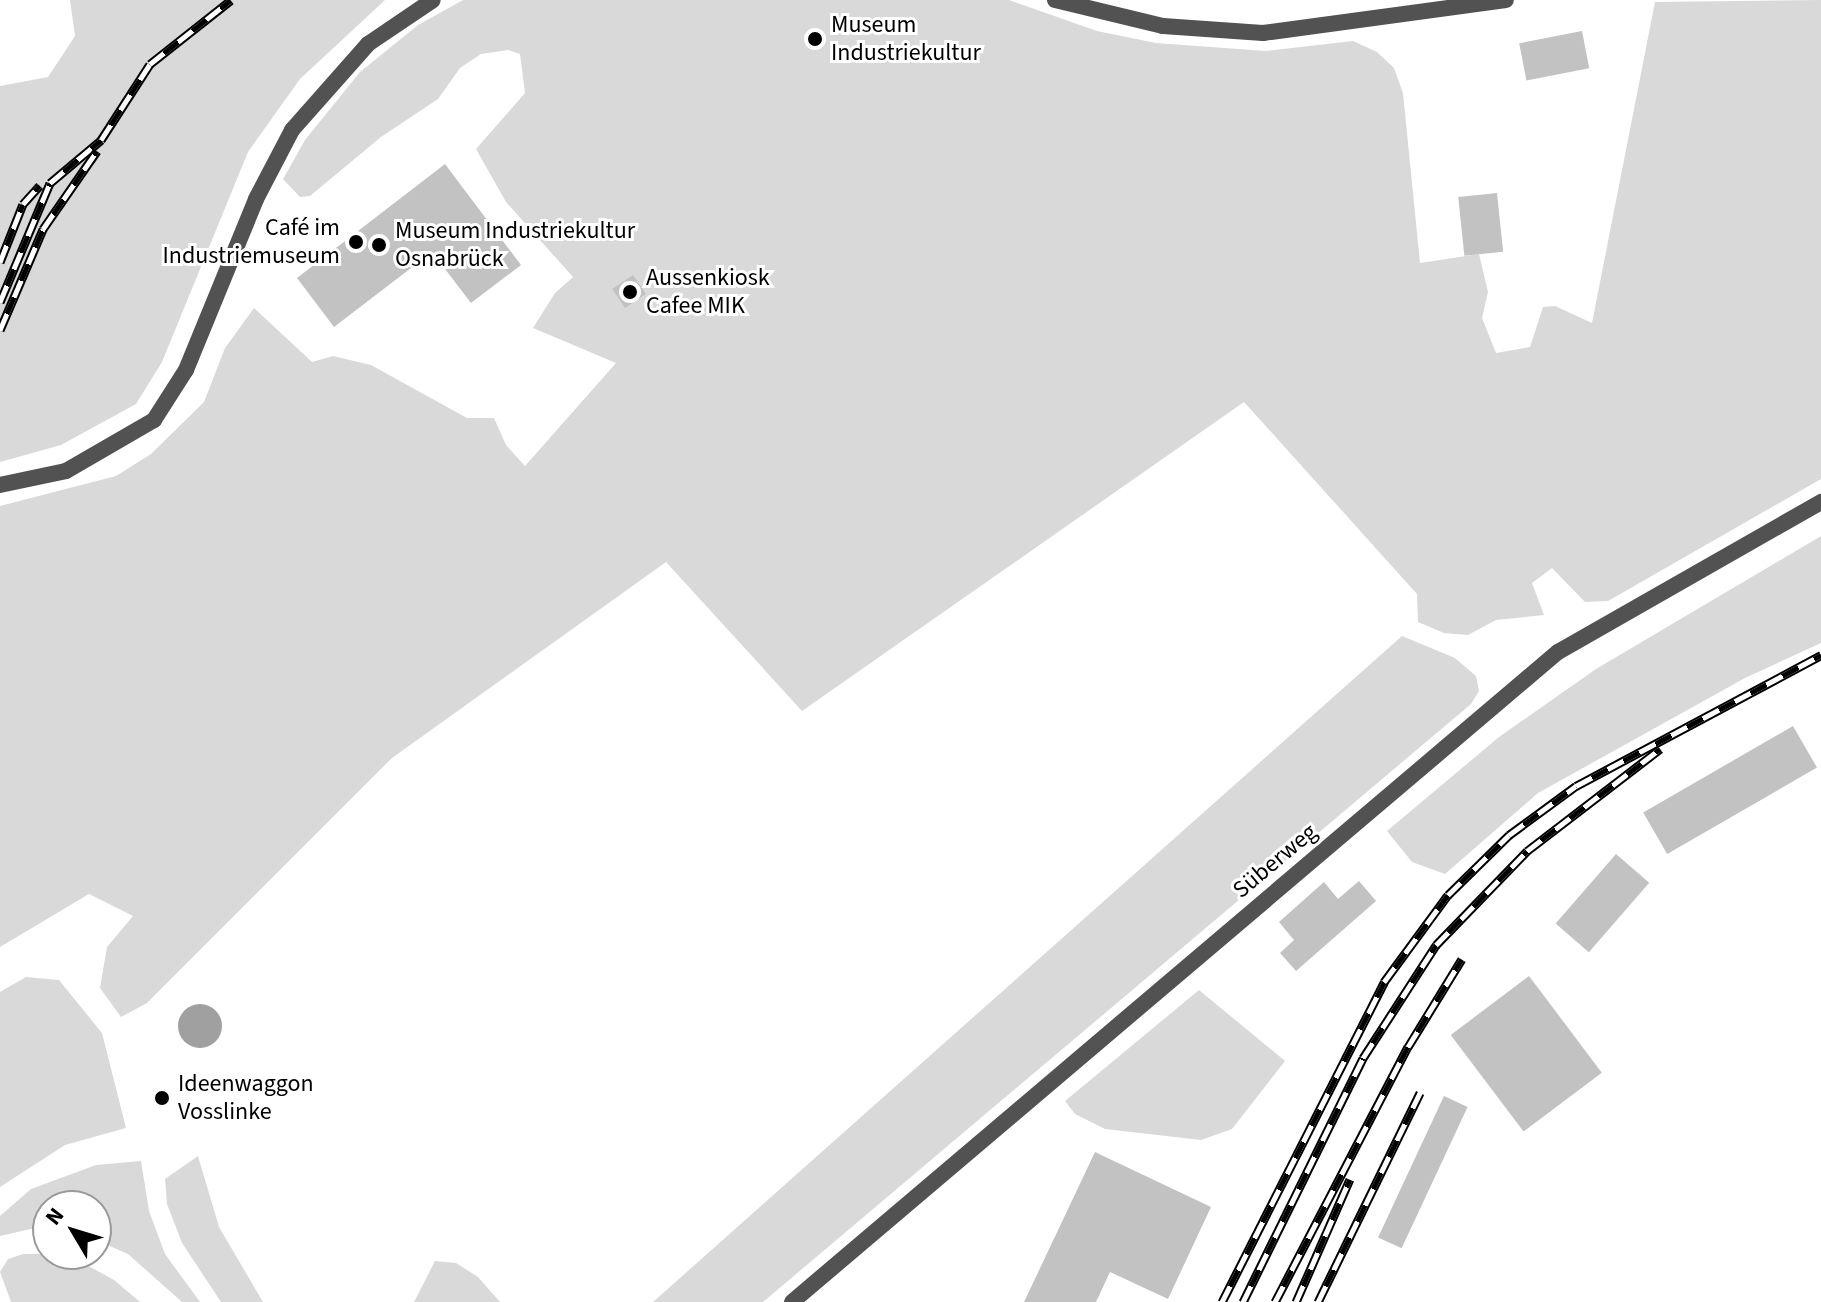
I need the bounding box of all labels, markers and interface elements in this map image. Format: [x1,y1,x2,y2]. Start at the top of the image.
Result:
place label: Museum Industriekultur [831,11,981,67]
marker: Museum Industriekultur [806,30,824,48]
place label: Café im Industriemuseum [162,214,340,270]
place label: Museum Industriekultur Osnabrück [395,217,635,273]
marker: Café im Industriemuseum [347,233,365,251]
marker: Museum Industriekultur Osnabrück [370,236,388,254]
place label: Aussenkiosk Cafee MIK [646,264,770,320]
marker: Aussenkiosk Cafee MIK [621,283,639,301]
street label: Süberweg [1227,818,1323,904]
place label: Ideenwaggon Vosslinke [178,1070,314,1126]
marker: Ideenwaggon Vosslinke [153,1089,171,1107]
north arrow [32,1190,112,1270]
text: N [38,1201,72,1232]

